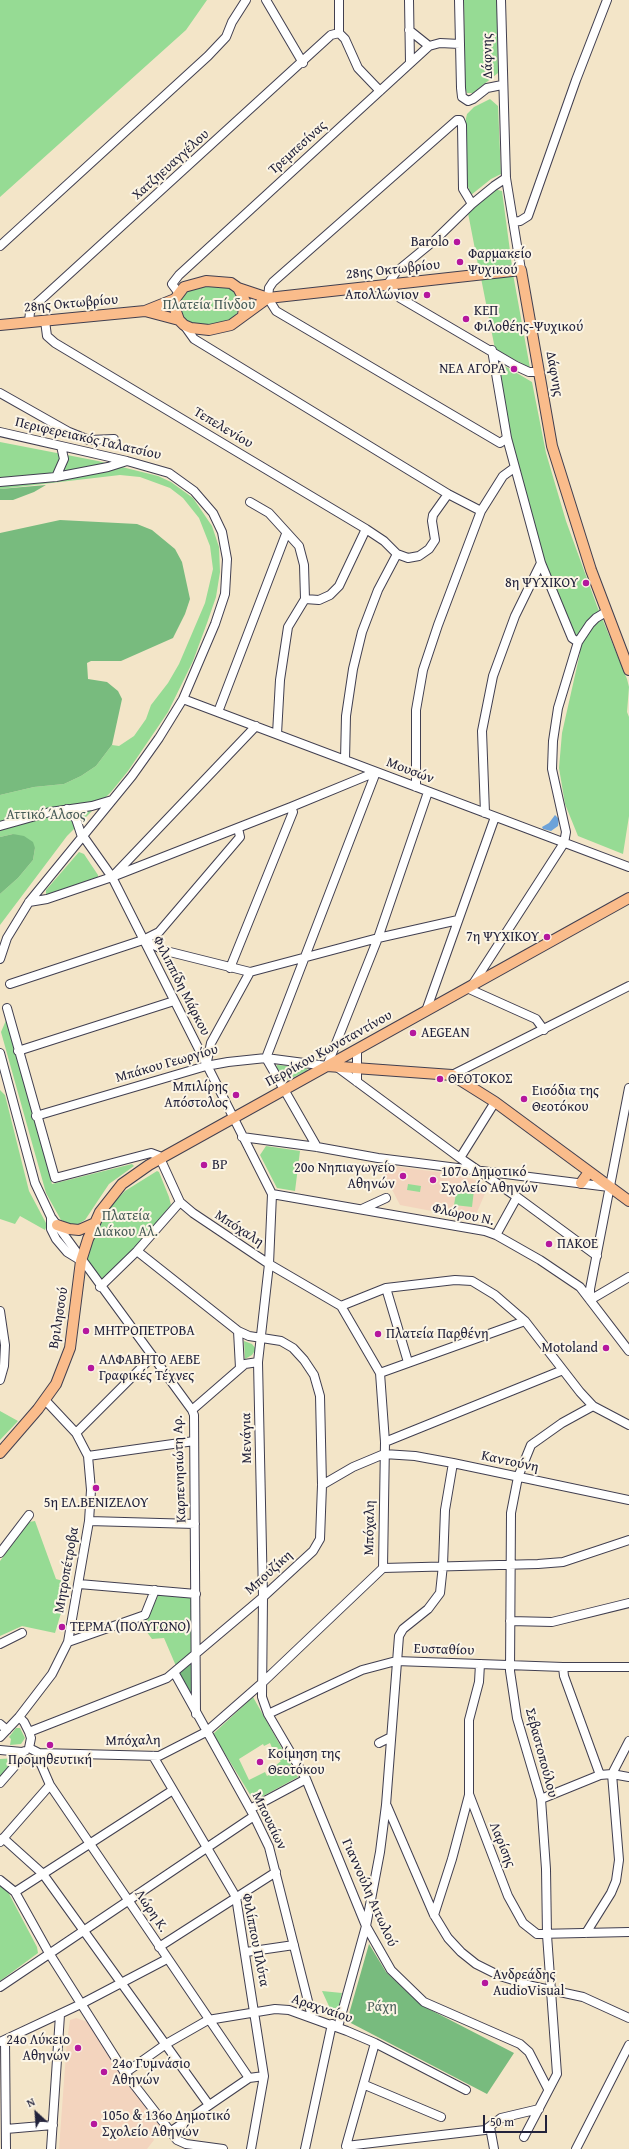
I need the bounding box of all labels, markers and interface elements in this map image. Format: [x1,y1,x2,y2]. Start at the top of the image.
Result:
street label: Δάφνης [479,33,497,79]
street label: Τρεμπεσίνας [265,118,331,178]
street label: Χατζηευαγγέλου [129,126,213,204]
place label: Barolo [411,234,449,250]
marker: Barolo [452,237,462,247]
place label: Φαρμακείο Ψυχικού [468,246,532,278]
street label: 28ης Οκτωβρίου [345,257,441,283]
marker: Φαρμακείο Ψυχικού [455,257,465,267]
place label: Απολλώνιον [345,287,419,303]
marker: Απολλώνιον [422,290,432,300]
street label: 28ης Οκτωβρίου [23,292,119,316]
park label: Πλατεία Πίνδου [163,297,255,313]
place label: ΚΕΠ Φιλοθέης-Ψυχικού [474,303,583,336]
marker: ΚΕΠ Φιλοθέης-Ψυχικού [461,314,471,324]
street label: Δάφνης [542,350,566,398]
place label: ΝΕΑ ΑΓΟΡΑ [439,361,506,377]
marker: ΝΕΑ ΑΓΟΡΑ [509,364,519,374]
street label: Τεπελενίου [190,404,256,452]
street label: Περιφερειακός Γαλατσίου [13,414,163,464]
place label: 8η ΨΥΧΙΚΟΥ [505,575,578,591]
marker: 8η ΨΥΧΙΚΟΥ [581,578,591,588]
street label: Μουσών [384,754,436,788]
park label: Αττικό Άλσος [6,807,86,823]
place label: 7η ΨΥΧΙΚΟΥ [466,929,539,945]
marker: 7η ΨΥΧΙΚΟΥ [542,932,552,942]
street label: Φιλιππίδη Μάρκου [149,933,213,1039]
street label: Περρίκου Κωνσταντίνου [263,1007,395,1091]
place label: AEGEAN [421,1025,470,1041]
marker: AEGEAN [408,1028,418,1038]
street label: Μπάκου Γεωργίου [114,1041,220,1087]
place label: ΘΕΟΤΟΚΟΣ [448,1071,512,1087]
marker: ΘΕΟΤΟΚΟΣ [435,1074,445,1084]
place label: Μπιλίρης Απόστολος [164,1079,228,1112]
place label: Εισόδια της Θεοτόκου [532,1083,599,1116]
marker: Μπιλίρης Απόστολος [231,1090,241,1100]
marker: Εισόδια της Θεοτόκου [519,1094,529,1104]
place label: BP [212,1157,227,1173]
marker: BP [199,1160,209,1170]
place label: 20ο Νηπιαγωγείο Αθηνών [294,1160,395,1192]
place label: 107o Δημοτικό Σχολείο Αθηνών [441,1164,538,1196]
marker: 20ο Νηπιαγωγείο Αθηνών [398,1171,408,1181]
marker: 107o Δημοτικό Σχολείο Αθηνών [428,1175,438,1185]
street label: Φλώρου Ν. [430,1200,496,1230]
street label: Μπόχαλη [211,1207,267,1251]
park label: Πλατεία Διάκου Αλ. [94,1208,158,1240]
place label: ΠΑΚΟΕ [557,1236,598,1252]
marker: ΠΑΚΟΕ [544,1239,554,1249]
street label: Βριλησσού [46,1286,72,1350]
place label: ΜΗΤΡΟΠΕΤΡΟΒΑ [94,1323,195,1339]
marker: ΜΗΤΡΟΠΕΤΡΟΒΑ [81,1326,91,1336]
place label: Πλατεία Παρθένη [386,1326,489,1342]
marker: Πλατεία Παρθένη [373,1329,383,1339]
place label: Motoland [541,1340,598,1356]
marker: Motoland [601,1343,611,1353]
place label: ΑΛΦΑΒΗΤΟ ΑΕΒΕ Γραφικές Τέχνες [99,1352,200,1384]
marker: ΑΛΦΑΒΗΤΟ ΑΕΒΕ Γραφικές Τέχνες [86,1363,96,1373]
street label: Μενάγια [238,1412,256,1464]
street label: Καρπενησιώτη Αρ. [170,1415,190,1523]
street label: Καντούνη [480,1448,540,1476]
marker: 5η ΕΛ.ΒΕΝΙΖΕΛΟΥ [91,1483,101,1493]
place label: 5η ΕΛ.ΒΕΝΙΖΕΛΟΥ [44,1495,148,1511]
street label: Μπόχαλη [361,1500,379,1556]
street label: Μητροπέτροβα [51,1526,83,1614]
street label: Μπουζίκη [242,1547,296,1599]
place label: ΤΕΡΜΑ (ΠΟΛΥΓΩΝΟ) [70,1619,191,1635]
marker: ΤΕΡΜΑ (ΠΟΛΥΓΩΝΟ) [57,1622,67,1632]
street label: Ευσταθίου [413,1641,475,1659]
street label: Σεβαστοπούλου [521,1706,561,1800]
street label: Μπόχαλη [105,1732,161,1750]
marker: Προμηθευτική [45,1740,55,1750]
place label: Κοίμηση της Θεοτόκου [268,1746,340,1778]
place label: Προμηθευτική [8,1752,92,1768]
marker: Κοίμηση της Θεοτόκου [255,1757,265,1767]
street label: Μπουαίων [248,1789,290,1853]
street label: Λαρίσης [485,1820,519,1870]
street label: Γιαννούλη Αιτωλού [338,1836,400,1950]
street label: Λώρη Κ. [131,1887,171,1935]
street label: Φιλίππου Πλύτα [238,1892,272,1988]
place label: Ανδρεάδης AudioVisual [493,1967,564,2000]
marker: Ανδρεάδης AudioVisual [480,1978,490,1988]
street label: Αραχναίου [289,1991,355,2027]
park label: Ράχη [367,1999,397,2015]
place label: 24ο Λύκειο Αθηνών [6,2032,70,2064]
marker: 24ο Λύκειο Αθηνών [73,2043,83,2053]
place label: 24ο Γυμνάσιο Αθηνών [112,2056,190,2088]
marker: 24ο Γυμνάσιο Αθηνών [99,2067,109,2077]
north arrow [16,2093,56,2133]
text: N [24,2093,38,2111]
scale bar [485,2107,549,2133]
place label: 105ο & 136ο Δημοτικό Σχολείο Αθηνών [102,2108,230,2140]
text: 50 m [490,2113,514,2130]
marker: 105ο & 136ο Δημοτικό Σχολείο Αθηνών [89,2119,99,2129]

